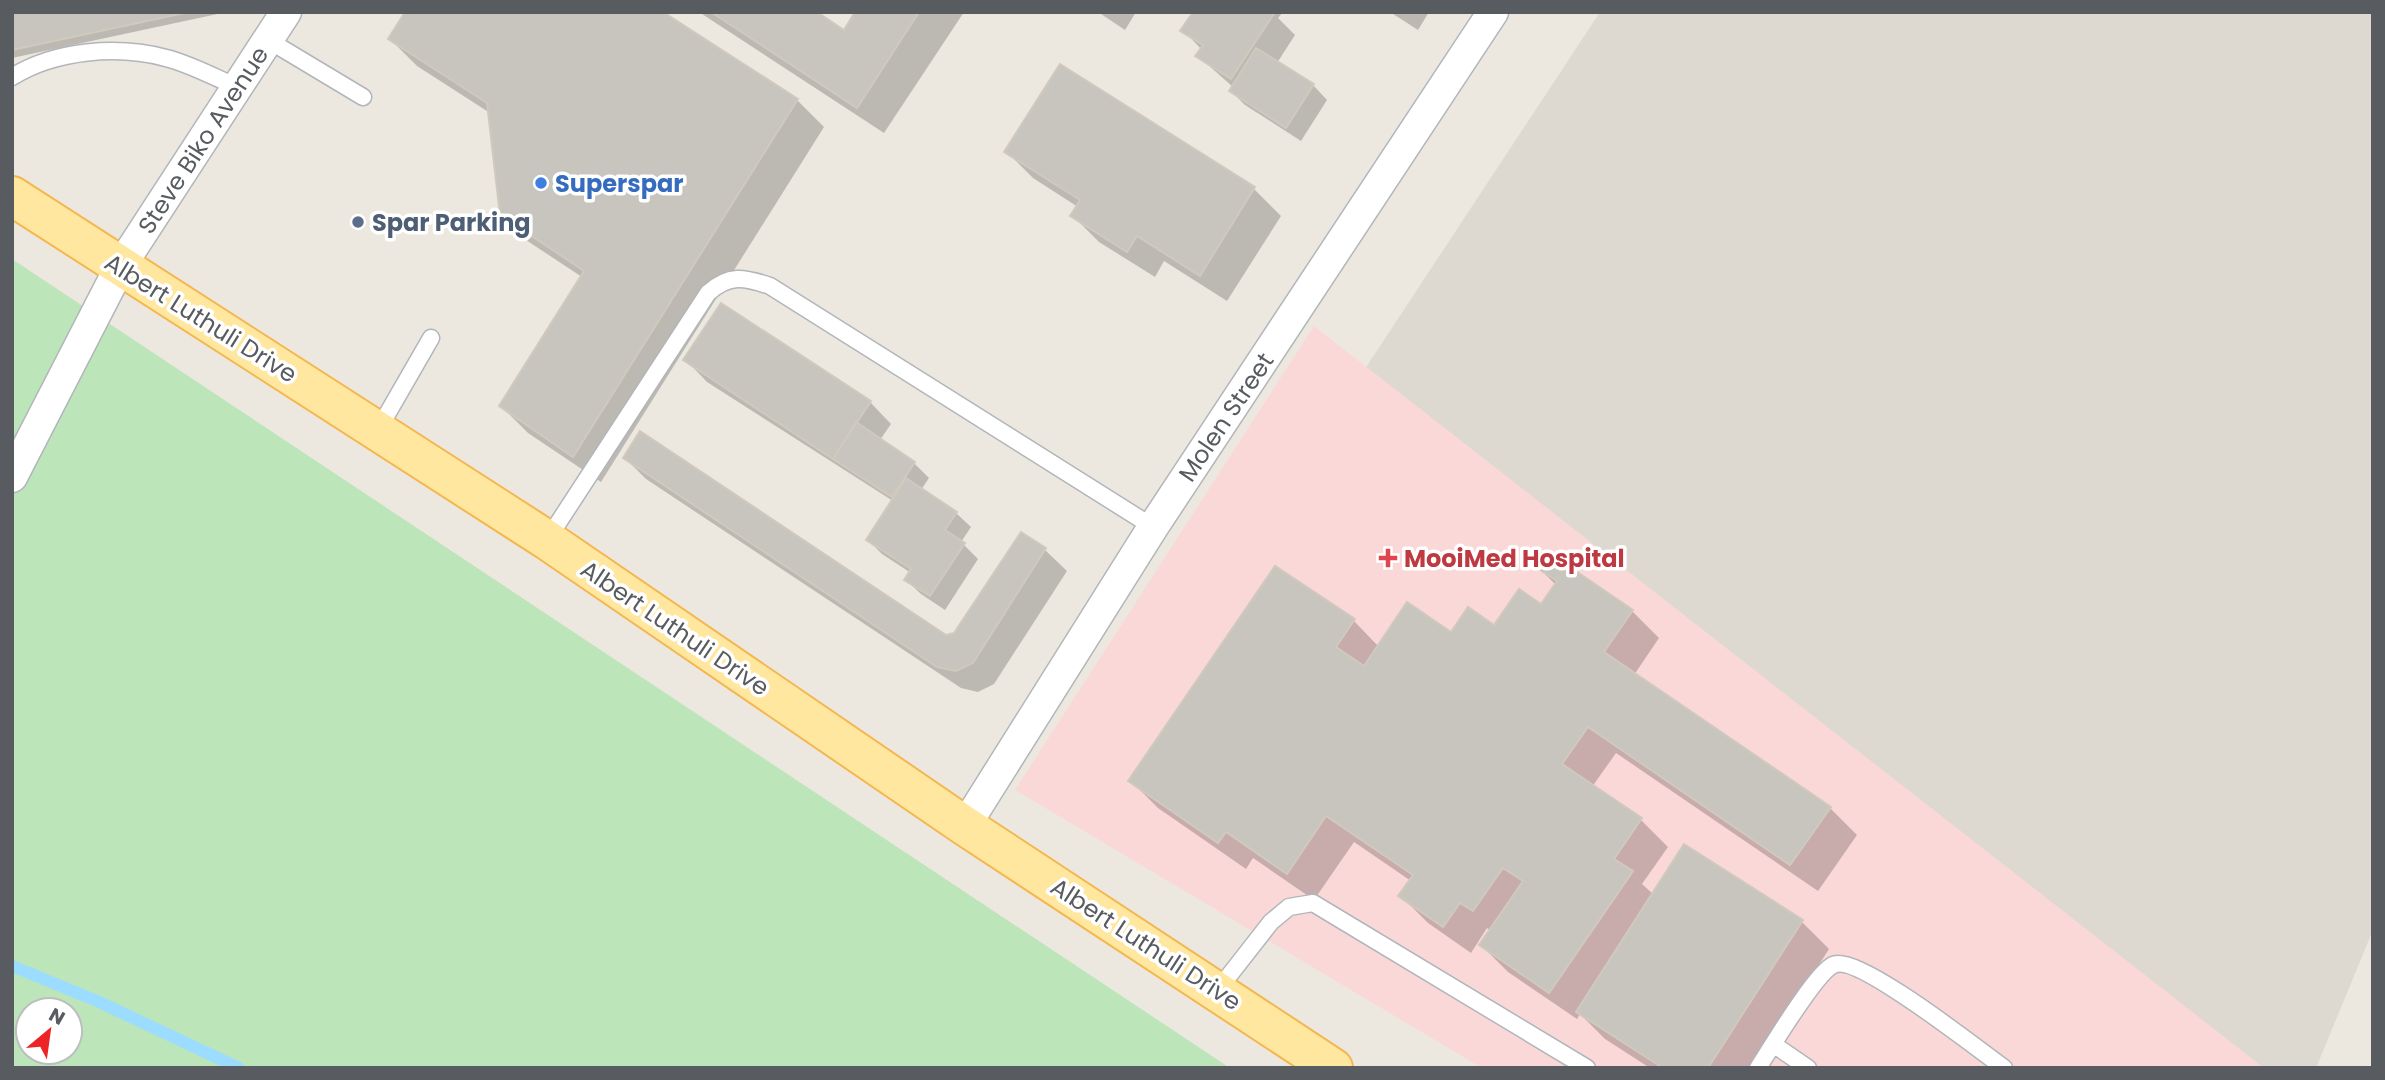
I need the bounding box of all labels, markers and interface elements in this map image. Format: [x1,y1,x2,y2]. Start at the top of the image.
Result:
street label: Steve Biko Avenue [130,40,276,240]
place label: Superspar [555,167,684,200]
marker: Superspar [533,175,549,191]
place label: Spar Parking [372,206,531,239]
marker: Spar Parking [350,214,366,230]
street label: Albert Luthuli Drive [99,245,303,391]
street label: Molen Street [1171,346,1281,488]
place label: MooiMed Hospital [1404,542,1625,575]
marker: MooiMed Hospital [1378,548,1398,568]
street label: Albert Luthuli Drive [574,553,776,703]
street label: Albert Luthuli Drive [1044,870,1248,1018]
north arrow [14,996,84,1066]
text: N [44,1001,70,1032]

